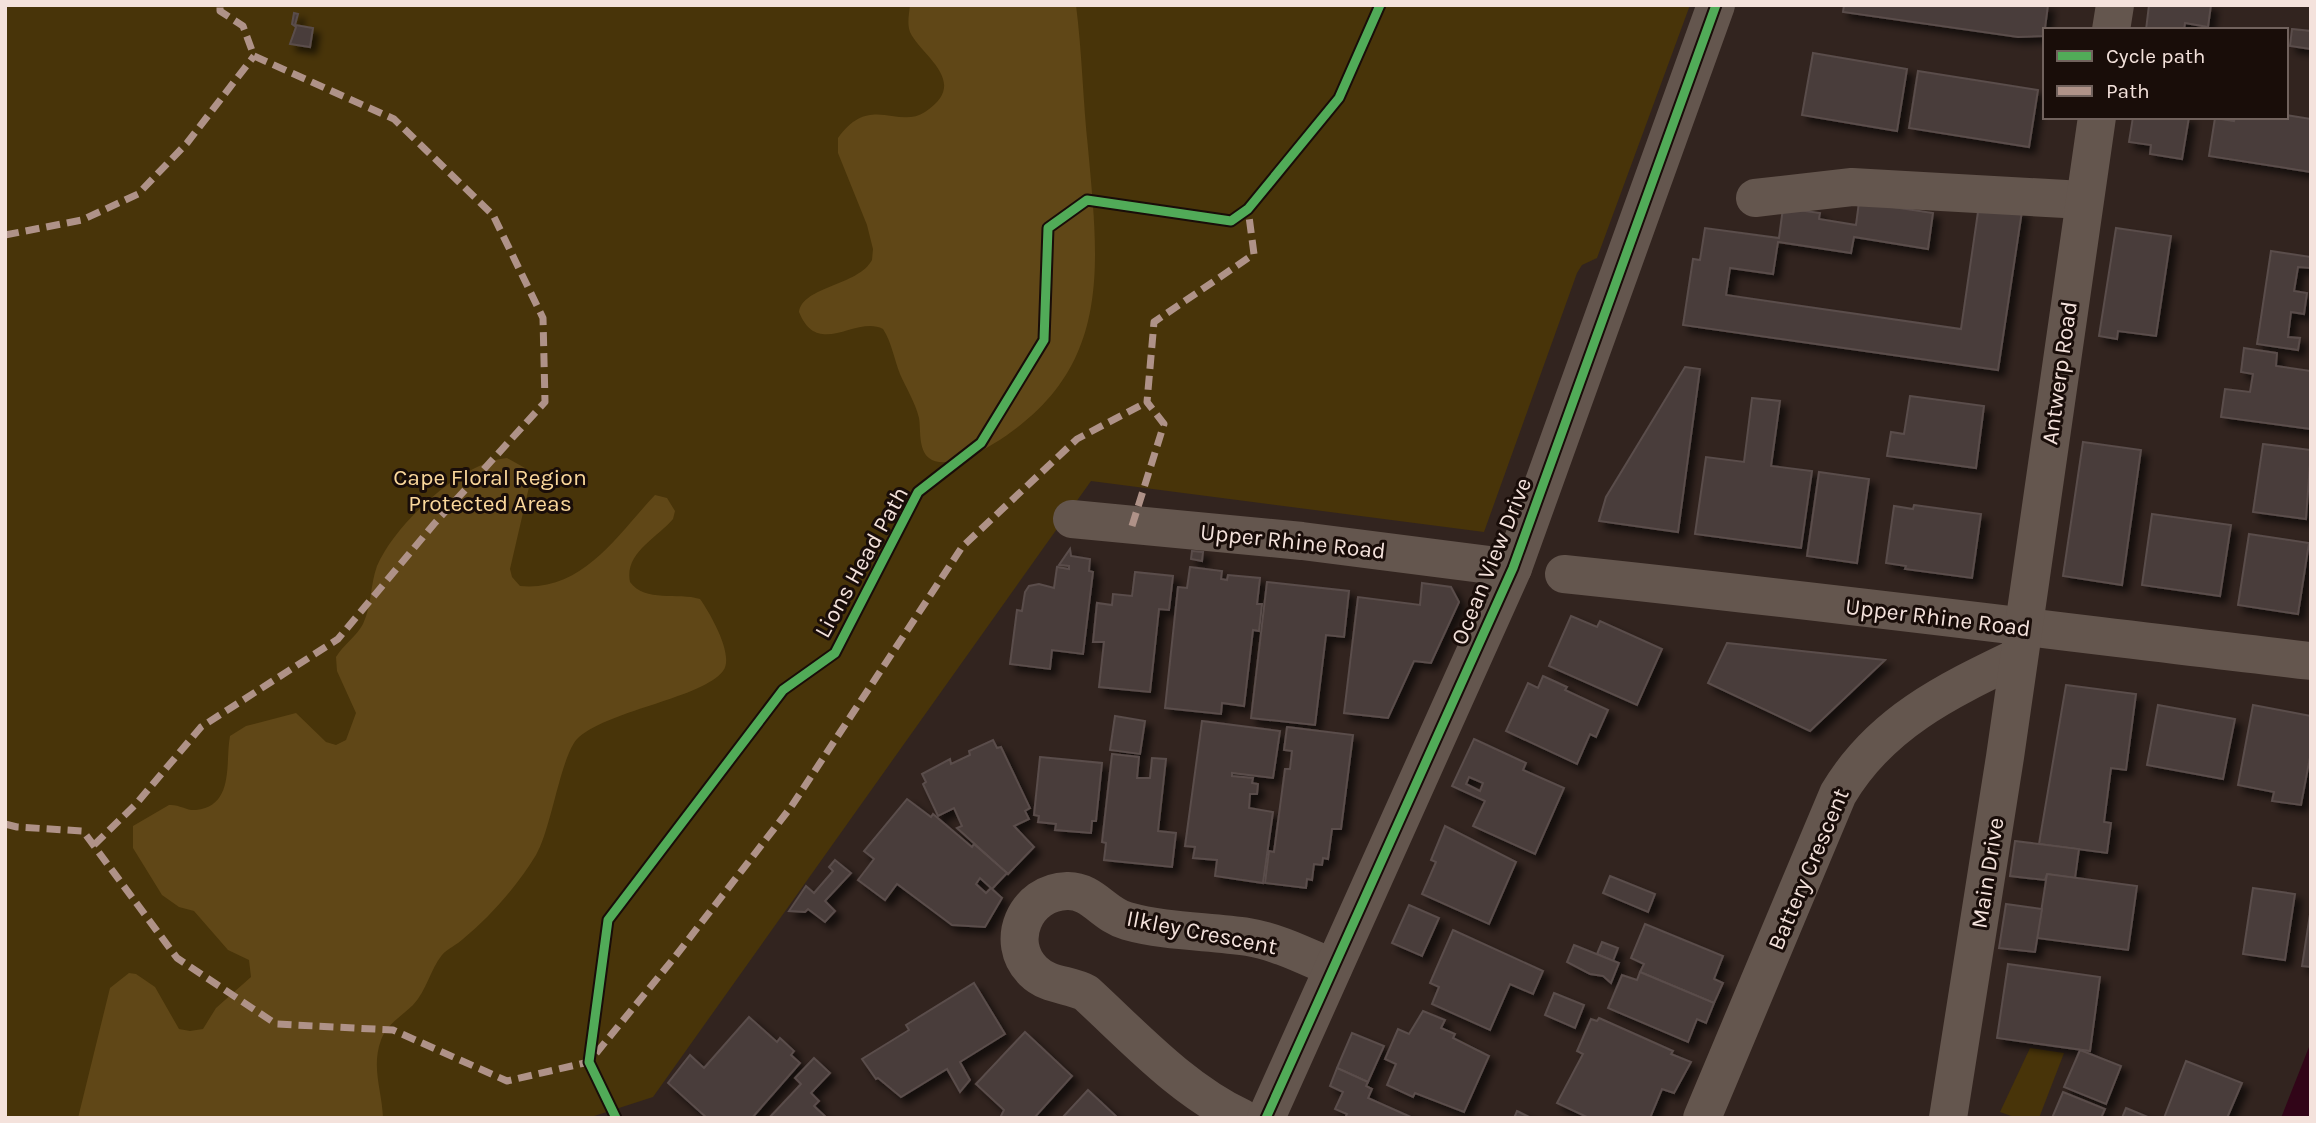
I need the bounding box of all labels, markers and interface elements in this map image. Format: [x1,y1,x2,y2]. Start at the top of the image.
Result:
legend [2043,28,2288,119]
text: Cycle path [2106,44,2206,68]
text: Path [2106,79,2150,103]
street label: Antwerp Road [2036,300,2083,446]
park label: Cape Floral Region Protected Areas [393,464,587,517]
street label: Ocean View Drive [1446,474,1537,649]
street label: Lions Head Path [809,482,914,642]
street label: Upper Rhine Road [1199,518,1387,565]
street label: Upper Rhine Road [1844,593,2032,642]
street label: Battery Crescent [1762,784,1855,954]
street label: Main Drive [1965,816,2010,931]
street label: Ilkley Crescent [1124,905,1280,960]

